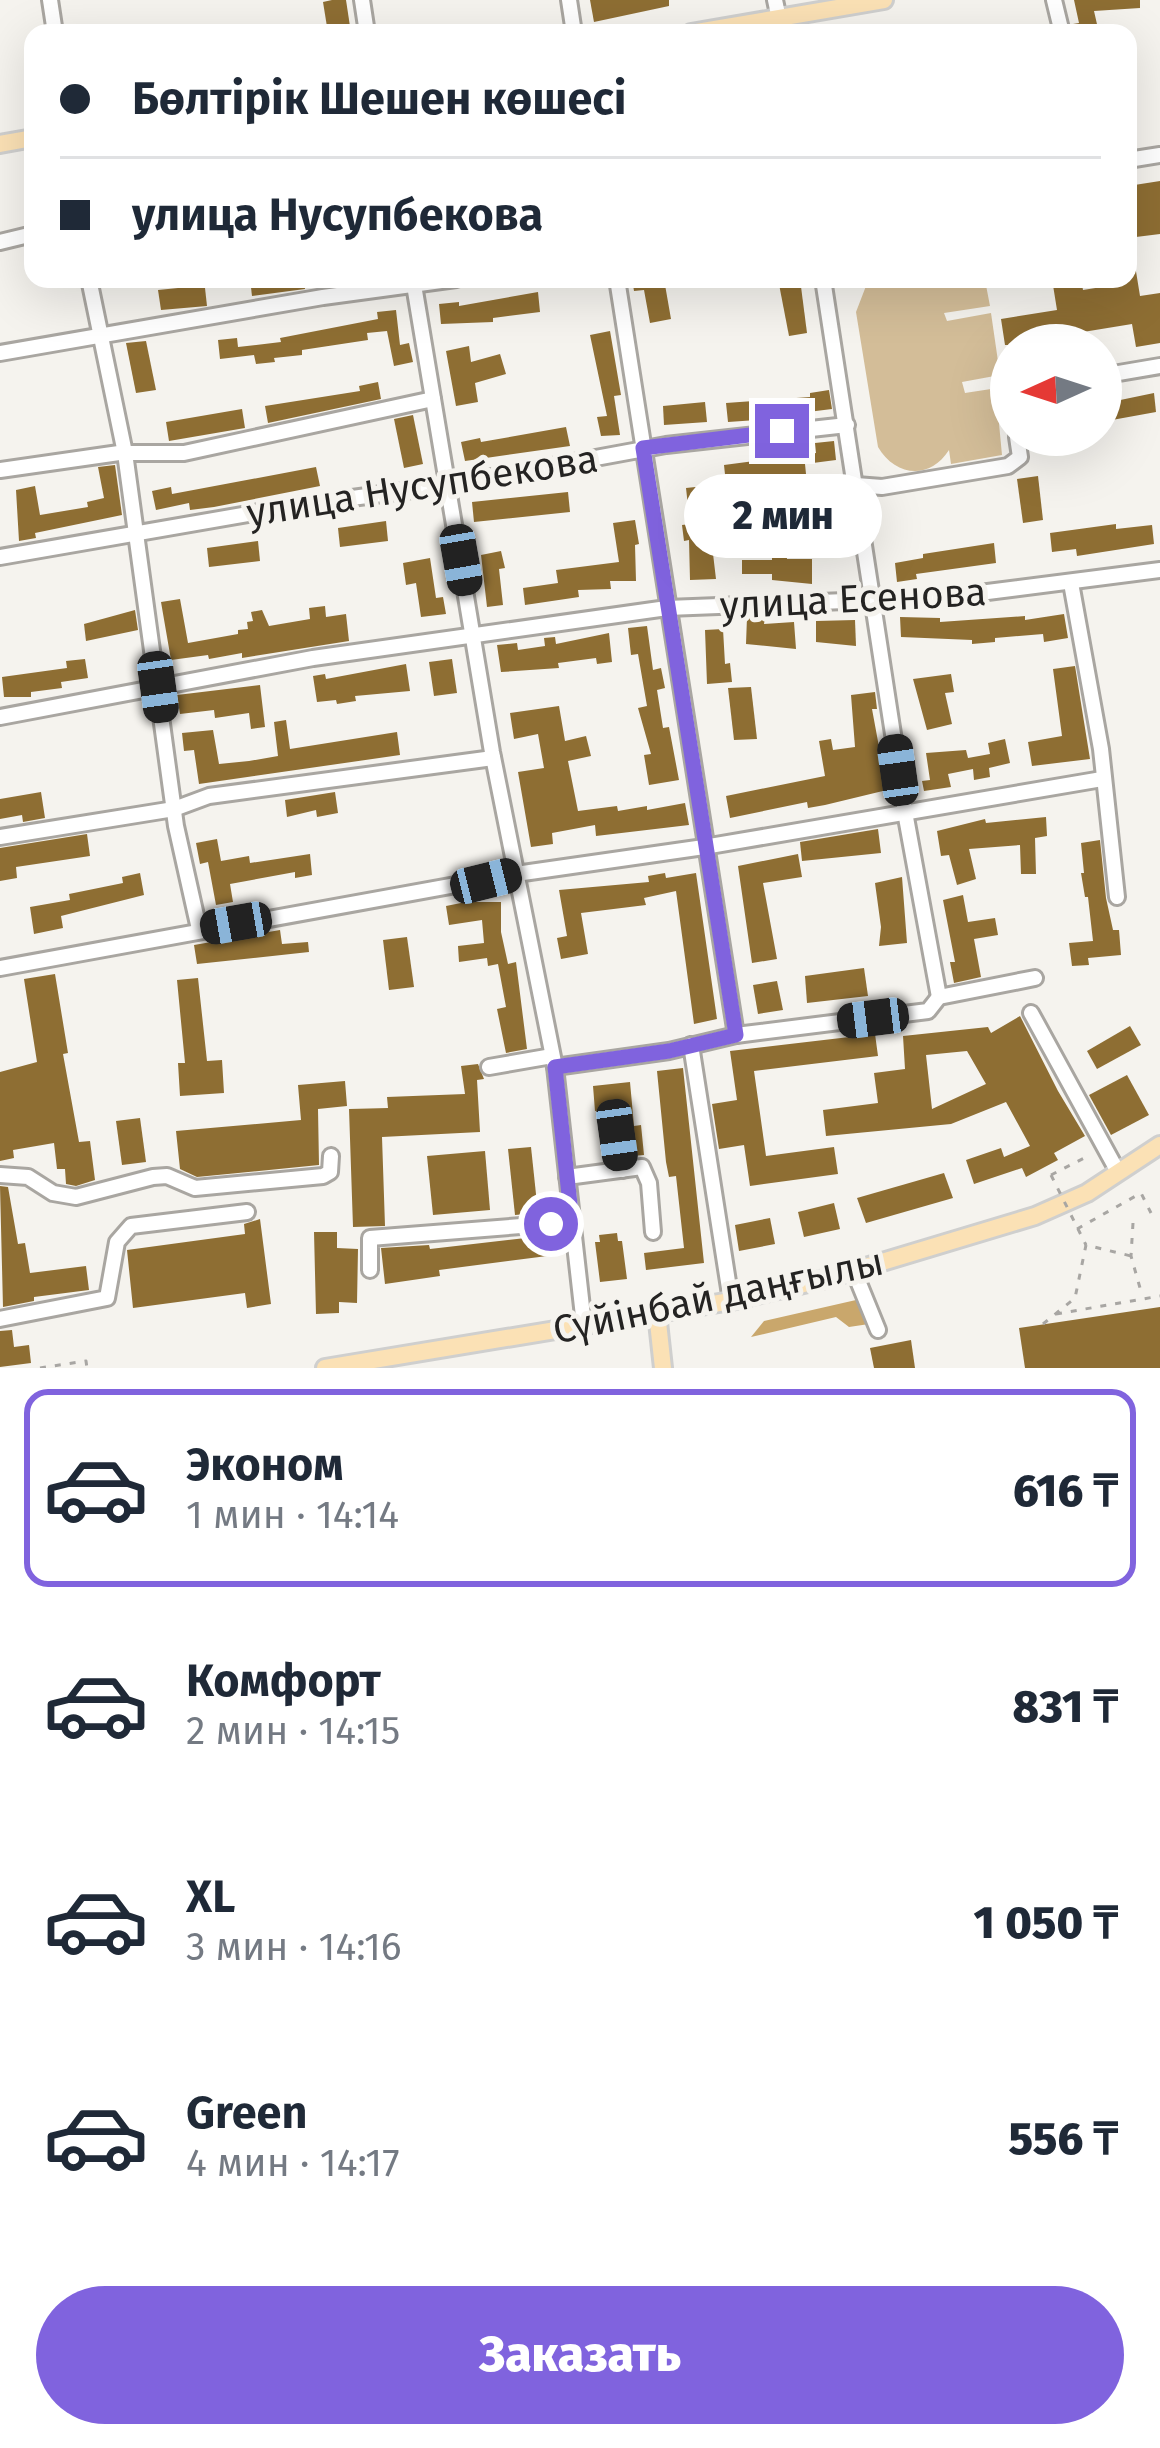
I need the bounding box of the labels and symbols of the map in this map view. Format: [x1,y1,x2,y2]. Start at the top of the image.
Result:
north arrow [990,324,1122,456]
route end [755,404,809,458]
street label: улица Нусупбекова [243,436,601,536]
callout: 2 мин [683,473,881,557]
car [437,521,485,599]
street label: улица Есенова [719,569,988,629]
car [135,649,181,725]
car [875,732,921,808]
car [447,855,525,907]
car [197,899,275,947]
car [835,996,911,1040]
car [594,1097,640,1173]
route start [524,1197,578,1251]
street label: Сүйінбай даңғылы [549,1238,888,1353]

